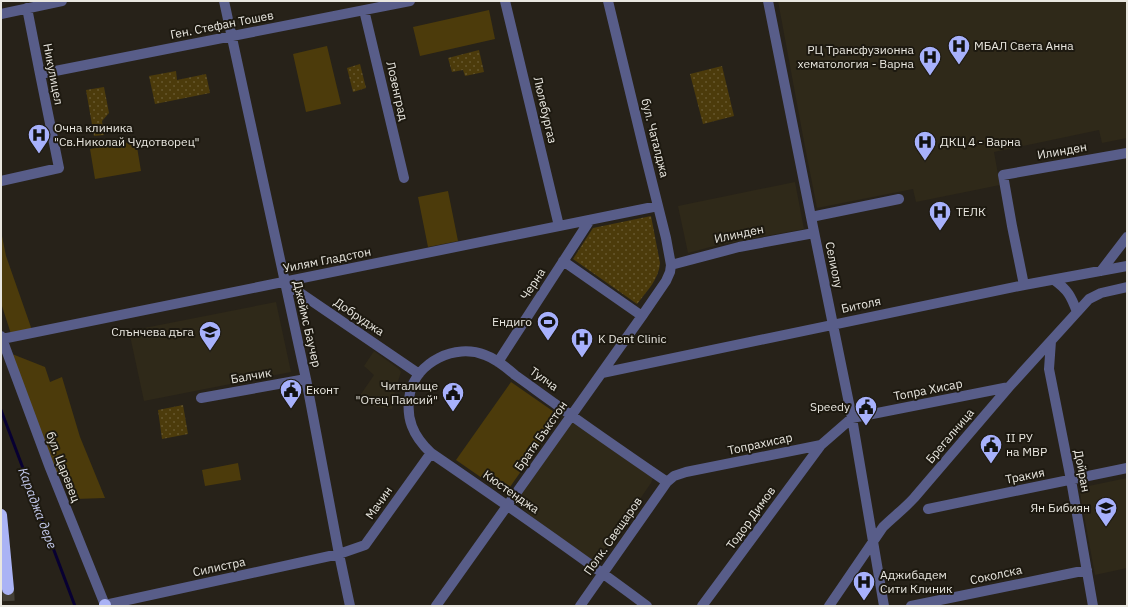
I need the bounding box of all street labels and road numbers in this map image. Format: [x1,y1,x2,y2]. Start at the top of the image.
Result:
street label: Ген. Стефан Тошев [169,7,275,42]
street label: Никулицел [40,42,67,106]
street label: Лозенград [383,60,412,122]
street label: Люлебургаз [531,75,560,145]
street label: бул. Чаталджа [638,97,673,179]
street label: Илинден [1036,139,1088,162]
street label: Илинден [713,221,765,246]
street label: Селиолу [822,240,847,290]
street label: Уилям Гладстон [282,244,372,275]
street label: Черна [517,265,549,302]
street label: Джеймс Баучер [290,279,325,369]
street label: Битоля [840,293,882,316]
street label: Добруджа [331,294,388,339]
street label: Тулча [527,363,562,394]
street label: Балчик [229,364,273,386]
street label: Топра Хисар [892,375,964,404]
street label: Братя Бъкстон [511,398,570,474]
street label: Брегалница [922,405,977,466]
street label: бул. Царевец [43,429,84,504]
street label: Топрахисар [726,429,794,458]
street label: Дойран [1071,448,1094,493]
street label: Тракия [1004,464,1046,487]
street label: Кюстенджа [480,467,543,517]
street label: Мачин [362,483,395,522]
street label: Тодор Димов [723,483,778,552]
street label: Полк. Свещаров [580,494,645,578]
street label: Силистра [191,553,247,579]
street label: Соколска [968,562,1024,587]

